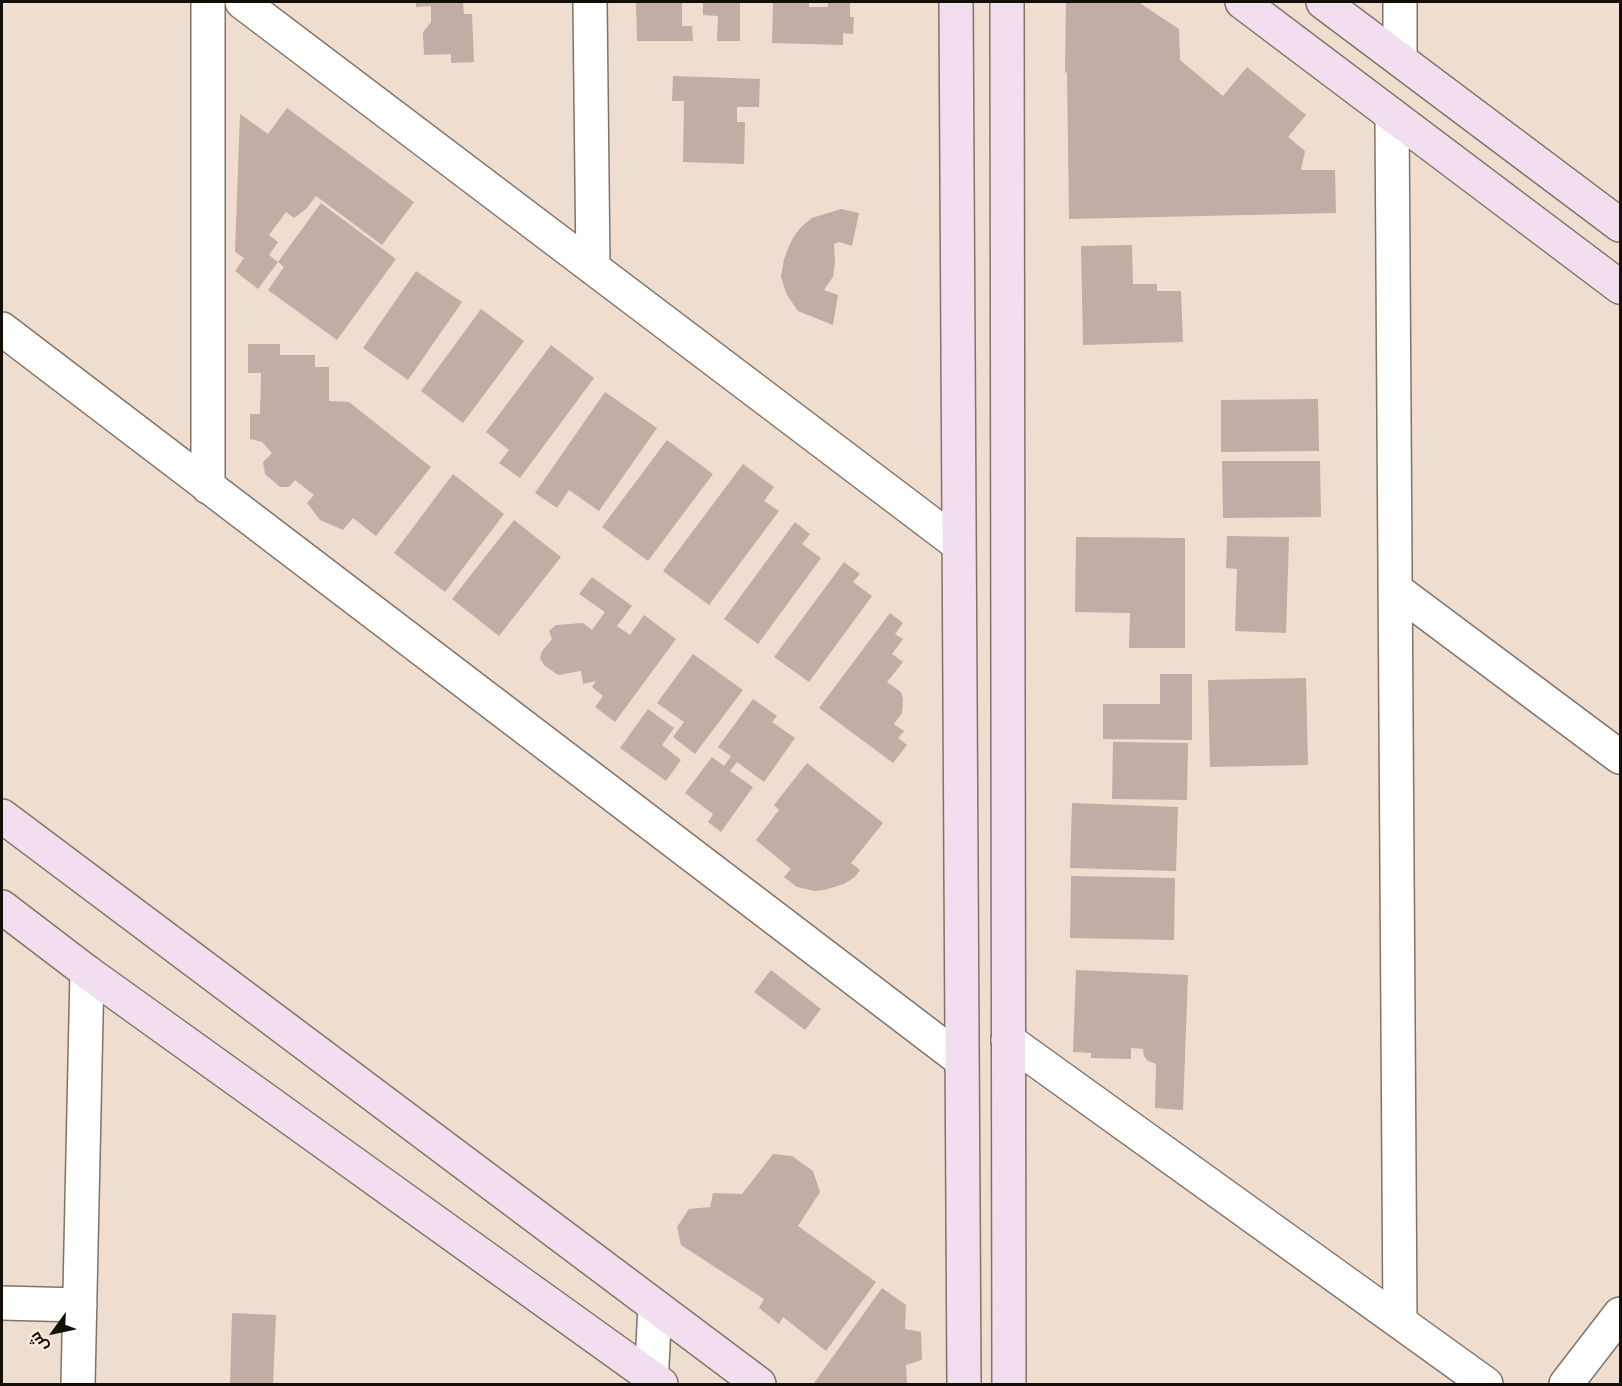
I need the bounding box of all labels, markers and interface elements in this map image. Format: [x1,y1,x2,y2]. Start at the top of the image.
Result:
north arrow [24,1302,84,1362]
text: ش [25,1328,52,1356]

